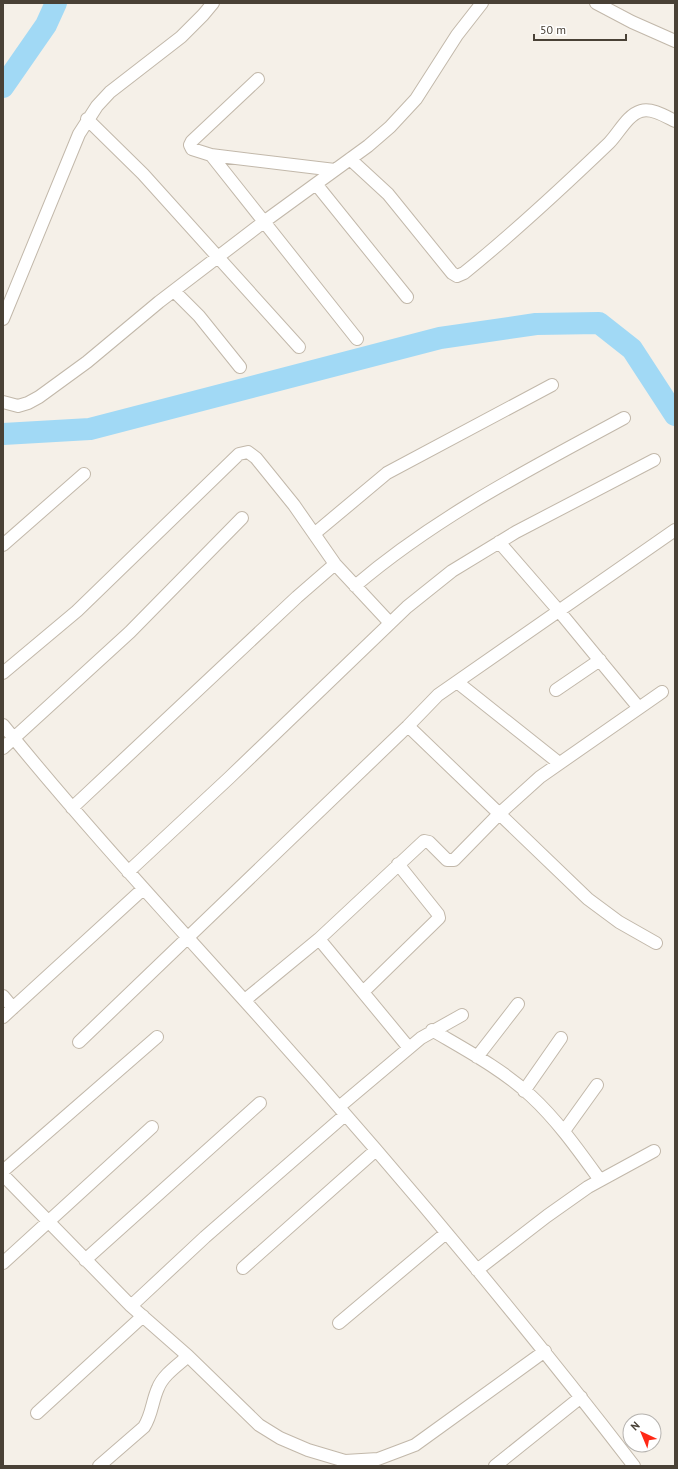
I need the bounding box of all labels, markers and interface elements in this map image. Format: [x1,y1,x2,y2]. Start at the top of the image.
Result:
scale bar [534,16,626,42]
text: 50 m [540,22,566,37]
north arrow [622,1413,662,1453]
text: N [628,1418,643,1433]

